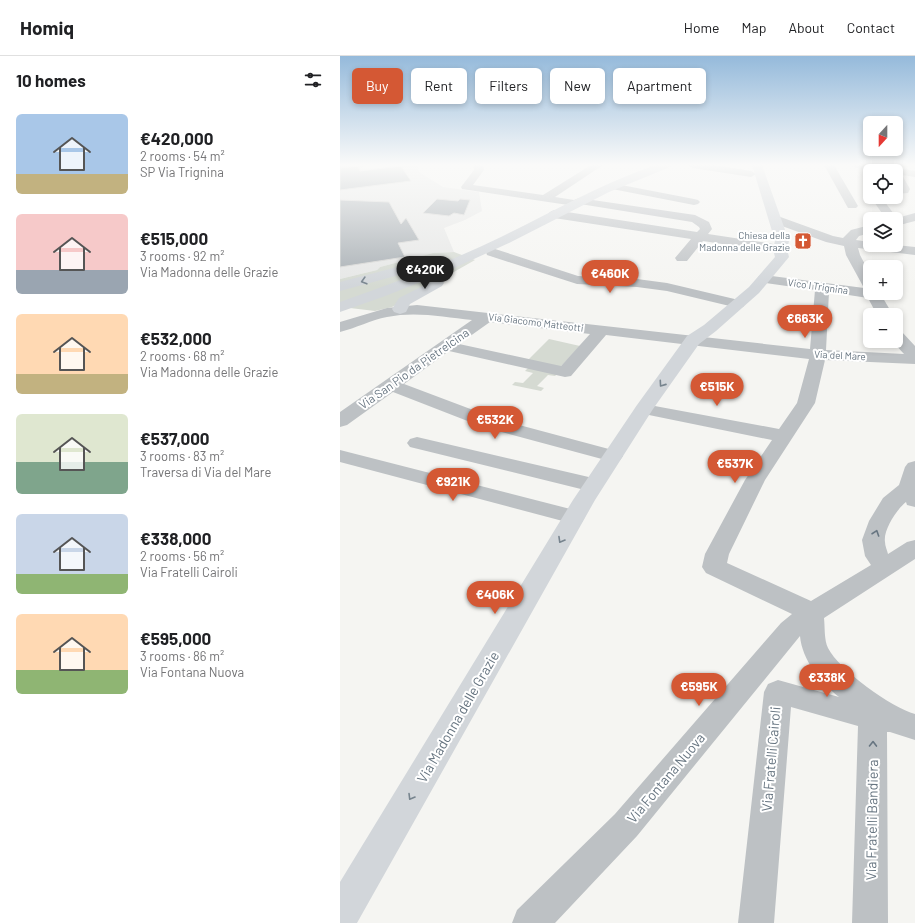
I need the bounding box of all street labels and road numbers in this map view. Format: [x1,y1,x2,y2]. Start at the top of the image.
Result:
street label: Vico I Trignina [787,276,849,296]
street label: Via Giacomo Matteotti [488,310,584,334]
street label: Via San Pio da Pietrelcina [356,325,471,411]
street label: Via del Mare [814,348,866,362]
street label: Via Madonna delle Grazie [413,648,502,786]
street label: Via Fratelli Cairoli [757,706,784,812]
street label: Via Fontana Nuova [623,729,708,826]
street label: Via Fratelli Bandiera [862,759,881,881]

